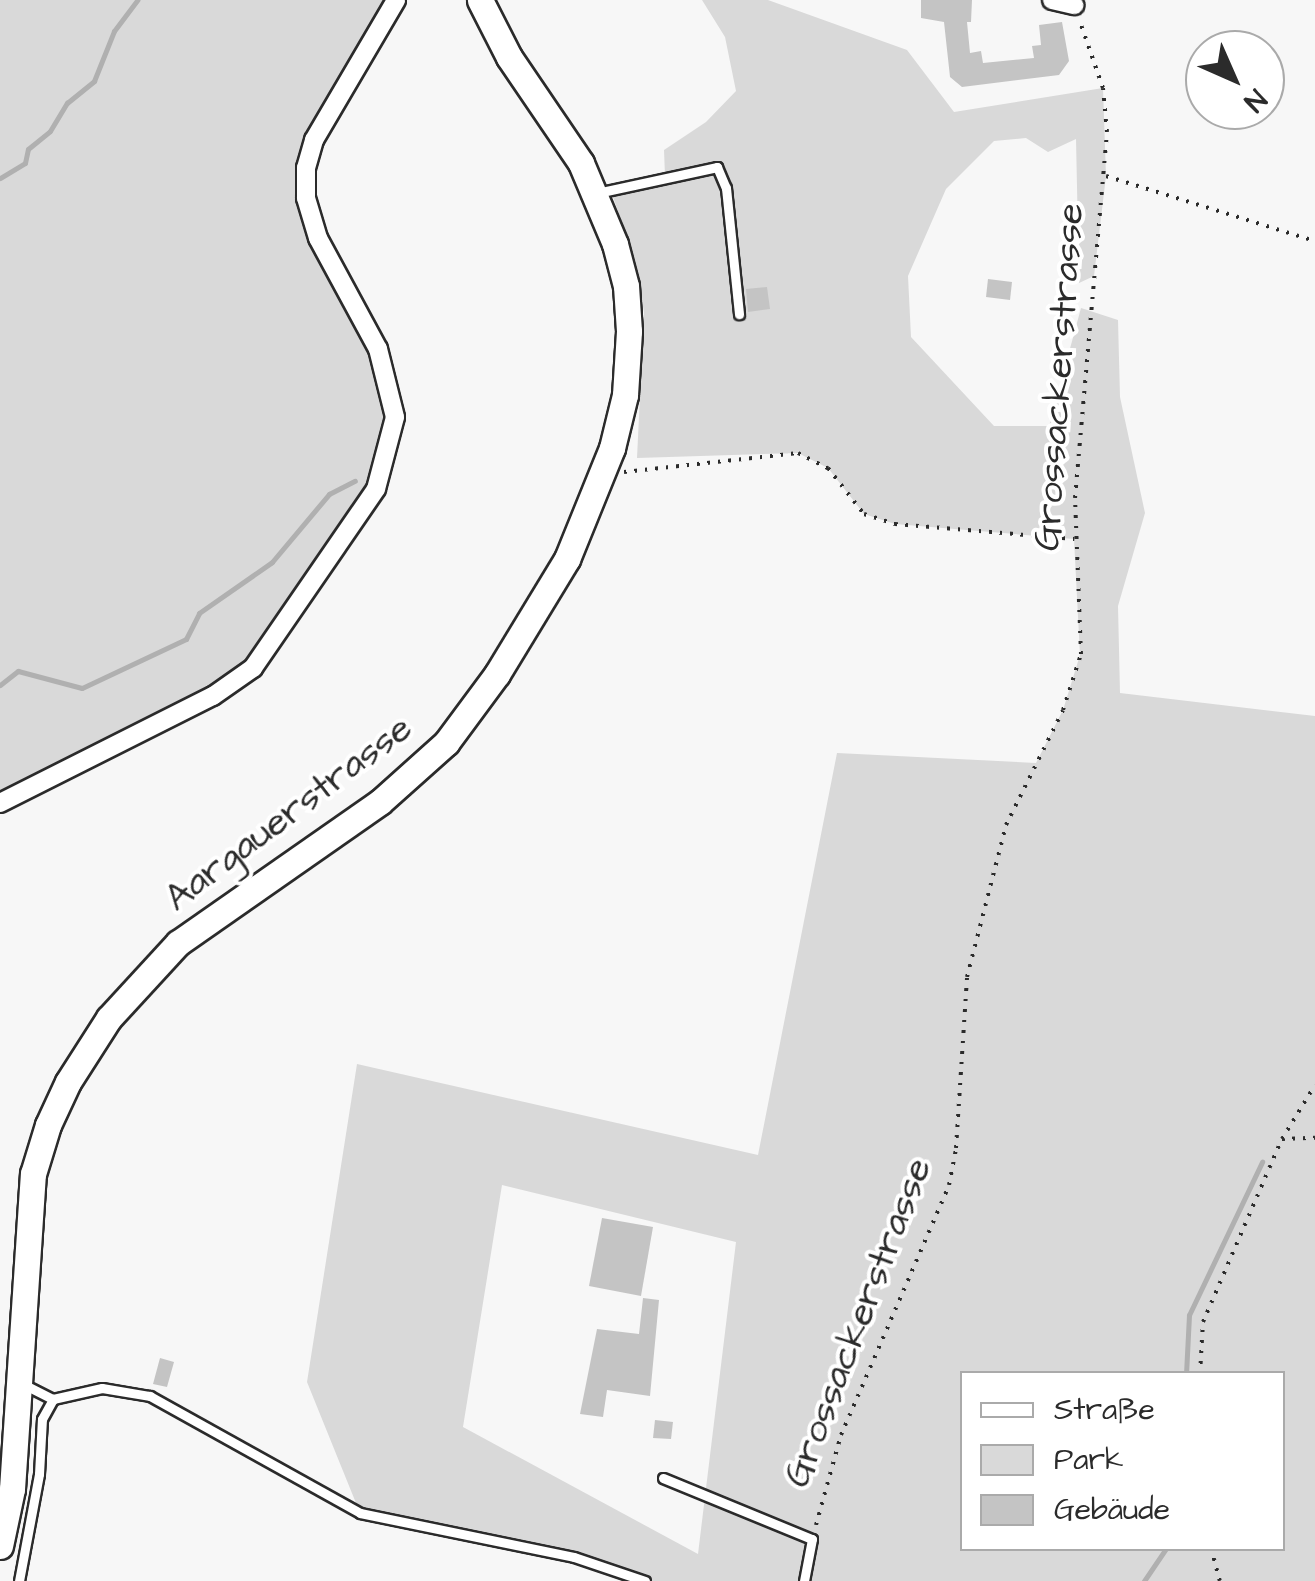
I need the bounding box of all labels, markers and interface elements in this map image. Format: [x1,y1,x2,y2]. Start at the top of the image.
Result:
north arrow [1185,30,1285,130]
text: N [1235,80,1275,120]
street label: Grossackerstrasse [1025,202,1095,552]
street label: Aargauerstrasse [156,706,422,922]
street label: Grossackerstrasse [775,1152,943,1494]
legend [960,1371,1285,1551]
text: Straße [1054,1389,1155,1431]
text: Park [1054,1439,1123,1481]
text: Gebäude [1054,1489,1170,1531]

